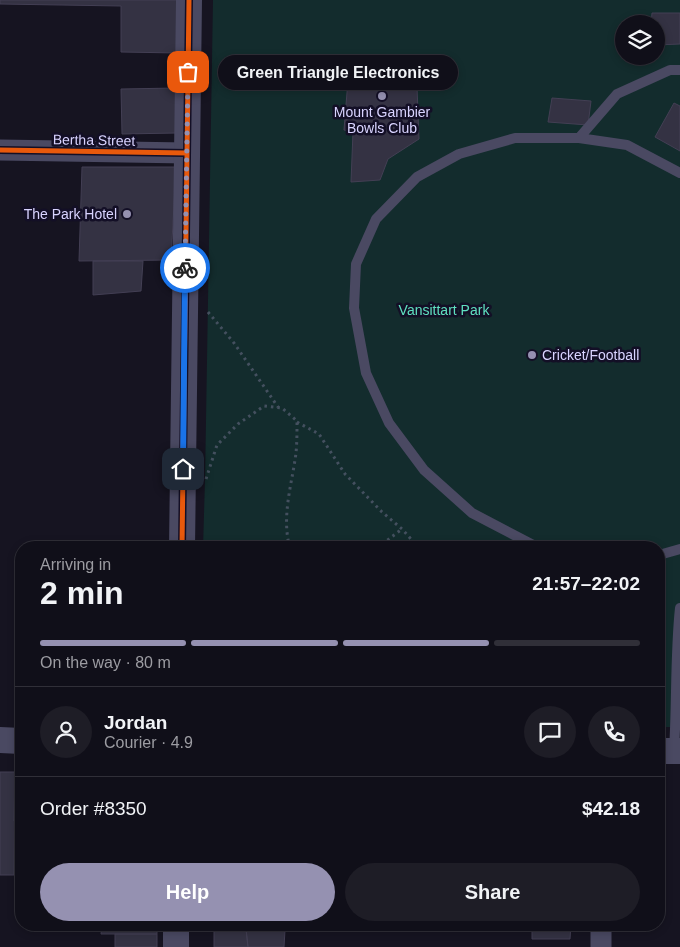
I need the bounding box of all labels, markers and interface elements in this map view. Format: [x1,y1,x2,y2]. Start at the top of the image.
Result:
map controls [615,15,665,65]
button: layers [615,15,665,65]
pin [167,51,209,93]
callout: Green Triangle Electronics [218,54,458,90]
icon: bag [174,58,202,86]
text: Green Triangle Electronics [237,64,439,81]
marker: Mount Gambier Bowls Club [376,90,388,102]
place label: Mount Gambier Bowls Club [334,104,431,136]
street label: Bertha Street [53,131,135,149]
place label: The Park Hotel [24,206,117,222]
marker: The Park Hotel [121,208,133,220]
courier [160,243,210,293]
icon: bike [171,254,199,282]
park label: Vansittart Park [399,302,490,318]
place label: Cricket/Football [542,347,639,363]
marker: Cricket/Football [526,349,538,361]
pin [162,448,204,490]
icon: home [169,455,197,483]
text: Arriving in [40,556,111,573]
text: 21:57–22:02 [532,573,640,594]
text: 2 min [40,575,124,611]
text: On the way · 80 m [40,654,171,671]
button: person [40,706,92,758]
button: chat [524,706,576,758]
button: phone [588,706,640,758]
text: Jordan [104,712,167,733]
text: Courier · 4.9 [104,734,193,751]
text: Order #8350 [40,798,147,819]
text: $42.18 [582,798,640,819]
button: Help [40,863,335,921]
button: Share [345,863,640,921]

